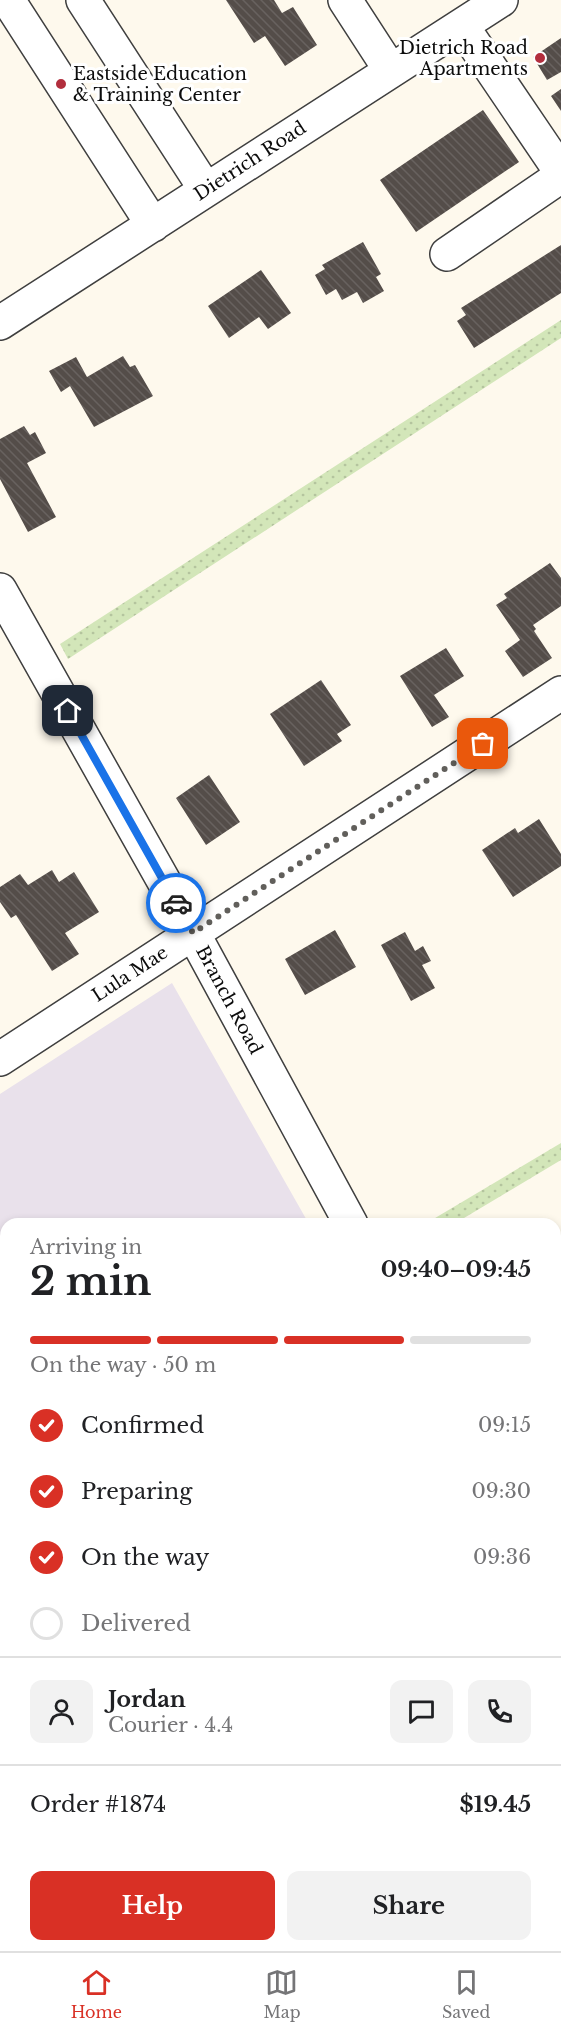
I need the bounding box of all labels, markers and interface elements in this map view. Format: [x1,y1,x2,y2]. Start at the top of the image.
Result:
place label: Dietrich Road Apartments [399,37,528,80]
marker: Dietrich Road Apartments [533,51,547,65]
place label: Eastside Education & Training Center [73,63,247,106]
marker: Eastside Education & Training Center [54,77,68,91]
street label: Dietrich Road [190,117,310,205]
pin [42,685,93,736]
icon: home [51,694,84,727]
pin [457,718,508,769]
icon: bag [466,727,499,760]
courier [146,873,206,933]
icon: car [160,887,193,920]
street label: Lula Mae [88,941,172,1007]
street label: Branch Road [191,942,267,1058]
text: Arriving in [30,1235,142,1259]
text: 09:40–09:45 [381,1256,531,1283]
text: 2 min [30,1257,151,1306]
text: On the way · 50 m [30,1353,216,1377]
icon: check [30,1409,63,1442]
text: Confirmed [81,1412,204,1439]
text: 09:15 [478,1413,531,1437]
icon: check [30,1475,63,1508]
text: Preparing [81,1478,192,1505]
text: 09:30 [472,1479,531,1503]
icon: check [30,1541,63,1574]
text: On the way [81,1544,209,1571]
text: 09:36 [473,1545,531,1569]
text: Delivered [81,1610,191,1637]
button: person [30,1680,93,1743]
button: chat [390,1680,453,1743]
button: phone [468,1680,531,1743]
text: Jordan [108,1686,186,1713]
text: Courier · 4.4 [108,1713,233,1737]
text: Order #1874 [30,1791,166,1818]
text: $19.45 [460,1791,531,1818]
button: Help [30,1871,275,1940]
button: Share [287,1871,531,1940]
tab: Home [71,1966,122,2022]
tab: Map [263,1966,301,2022]
tab: Saved [442,1966,490,2022]

